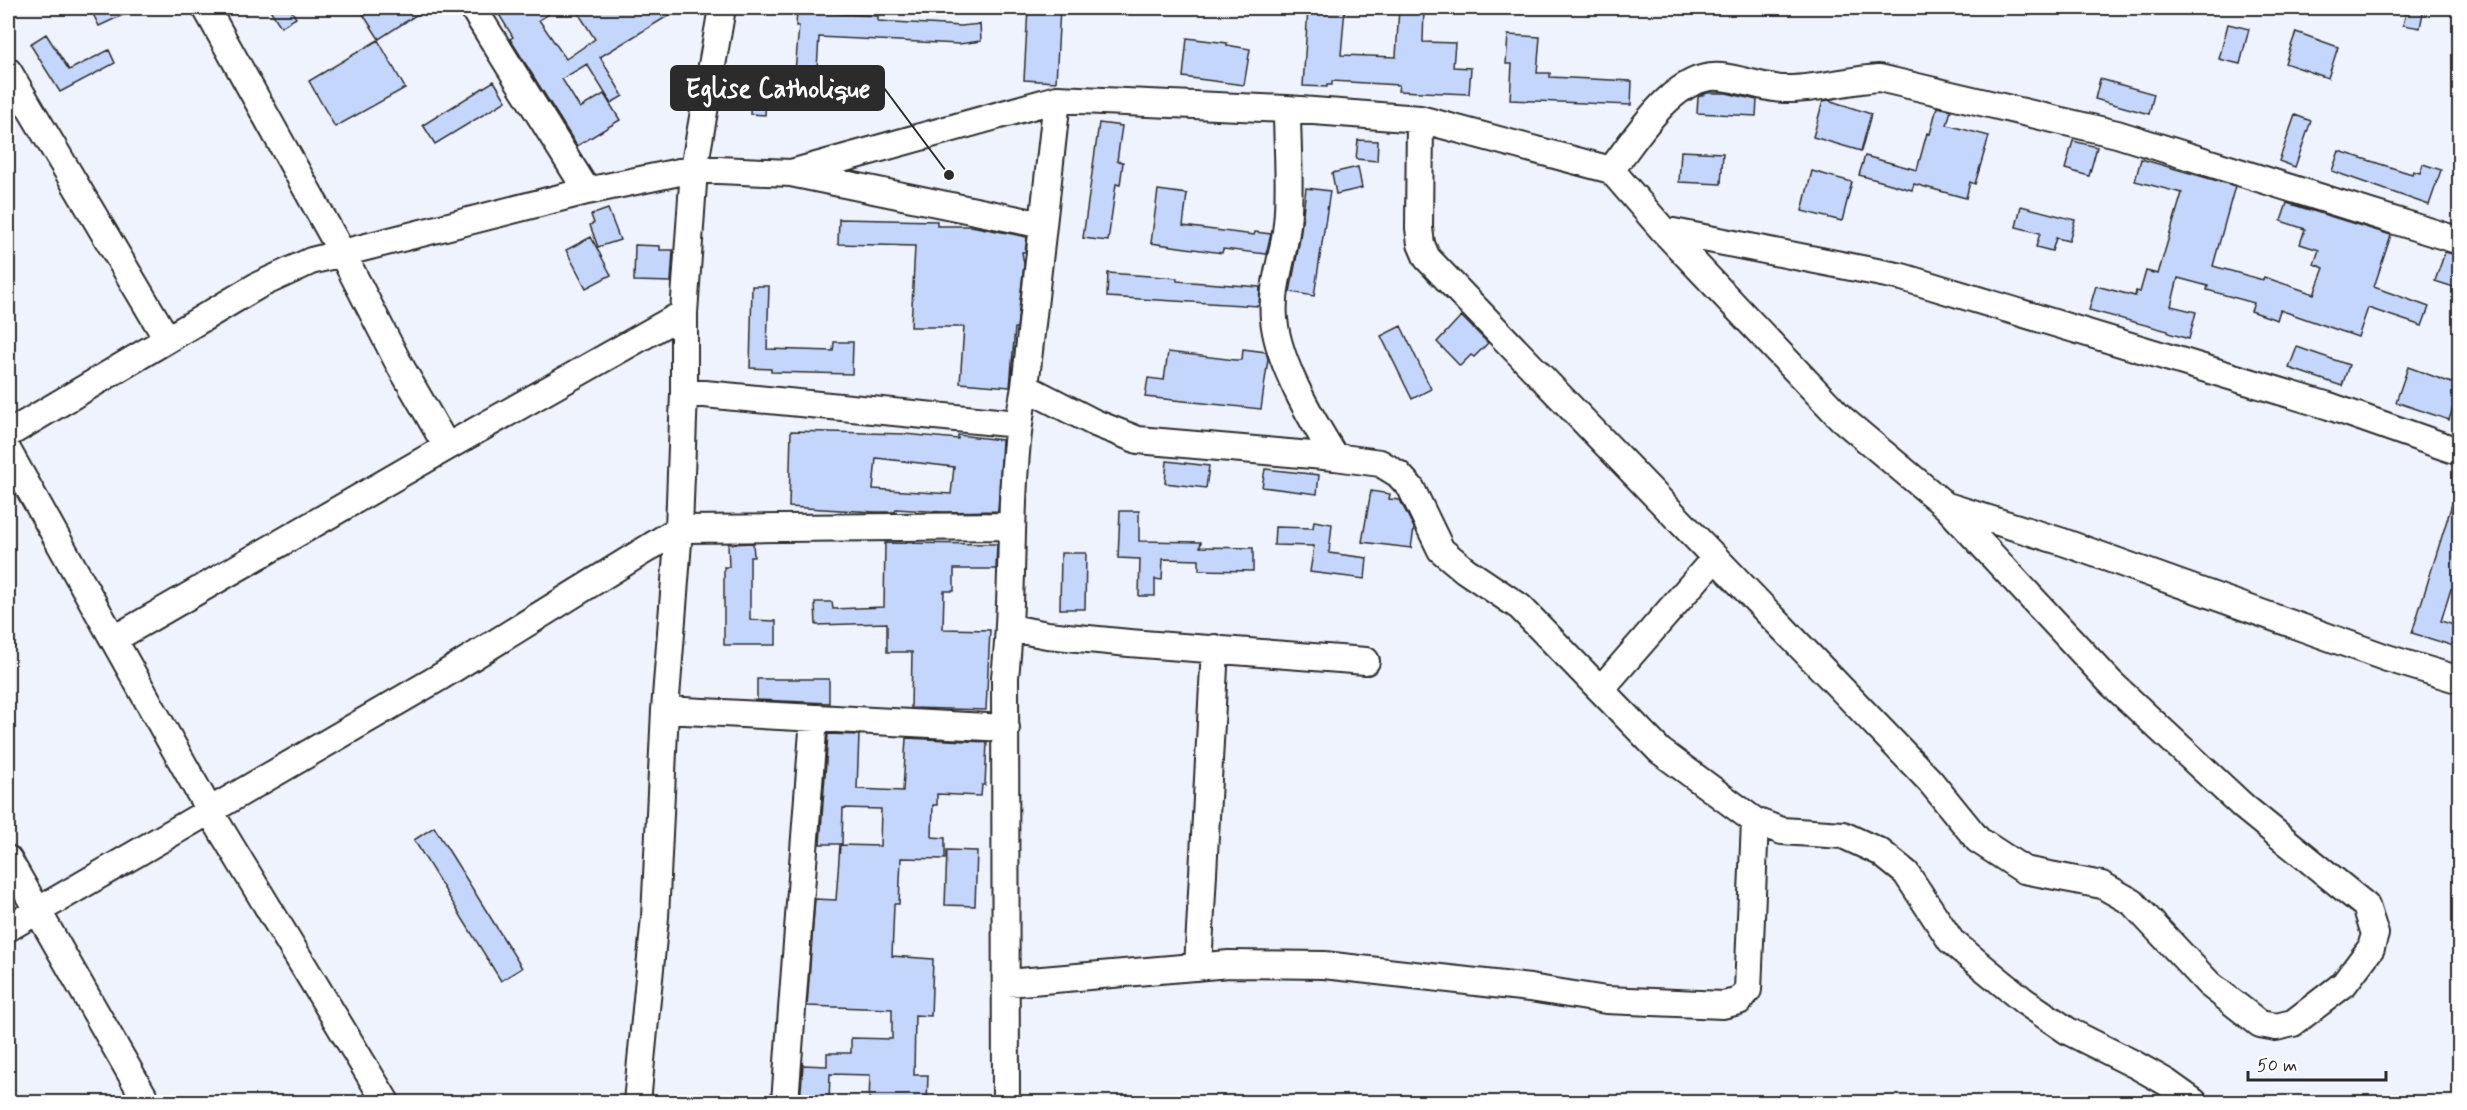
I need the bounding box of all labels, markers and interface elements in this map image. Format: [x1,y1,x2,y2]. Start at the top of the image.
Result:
callout: Eglise Catholique [671,66,884,110]
text: Eglise Catholique [685,73,871,108]
scale bar [2248,1044,2386,1082]
text: 50 m [2257,1054,2297,1078]

